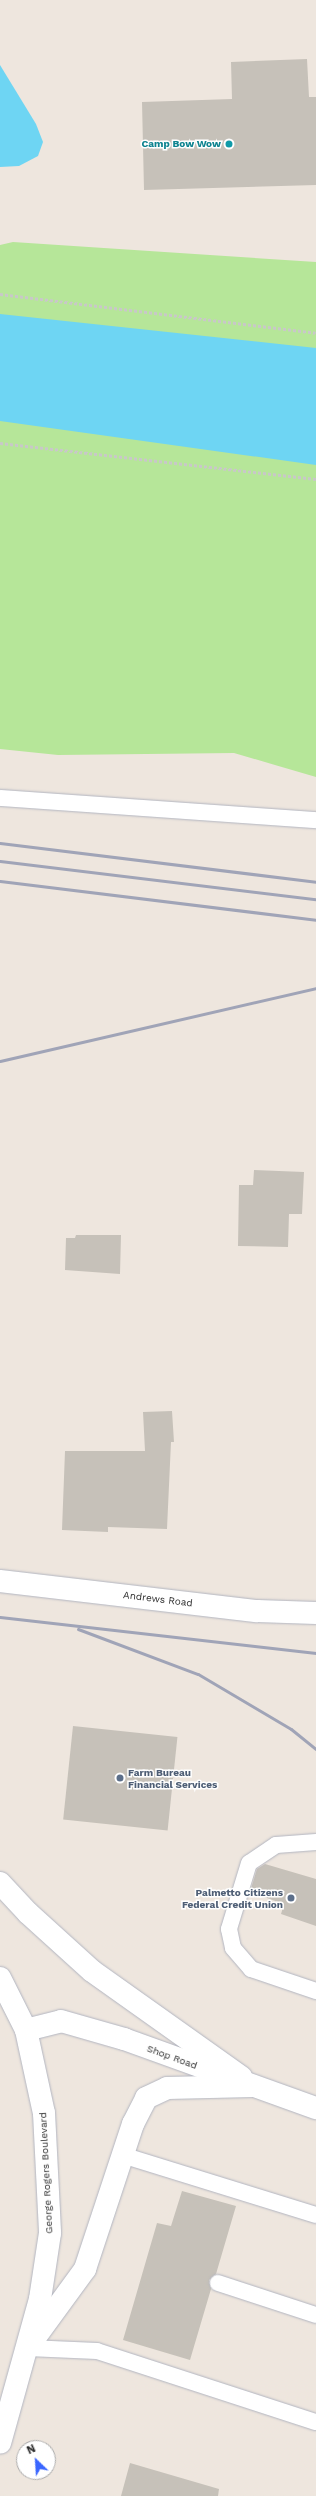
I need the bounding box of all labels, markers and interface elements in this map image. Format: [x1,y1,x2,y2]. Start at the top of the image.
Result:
place label: Camp Bow Wow [141,138,221,150]
marker: Camp Bow Wow [224,139,234,149]
street label: Andrews Road [123,1589,193,1609]
place label: Farm Bureau Financial Services [128,1766,218,1790]
marker: Farm Bureau Financial Services [115,1773,125,1783]
place label: Palmetto Citizens Federal Credit Union [182,1886,283,1910]
marker: Palmetto Citizens Federal Credit Union [286,1893,296,1903]
street label: Shop Road [145,2042,199,2072]
street label: George Rogers Boulevard [37,2112,55,2234]
north arrow [16,2440,56,2480]
text: N [25,2442,38,2457]

